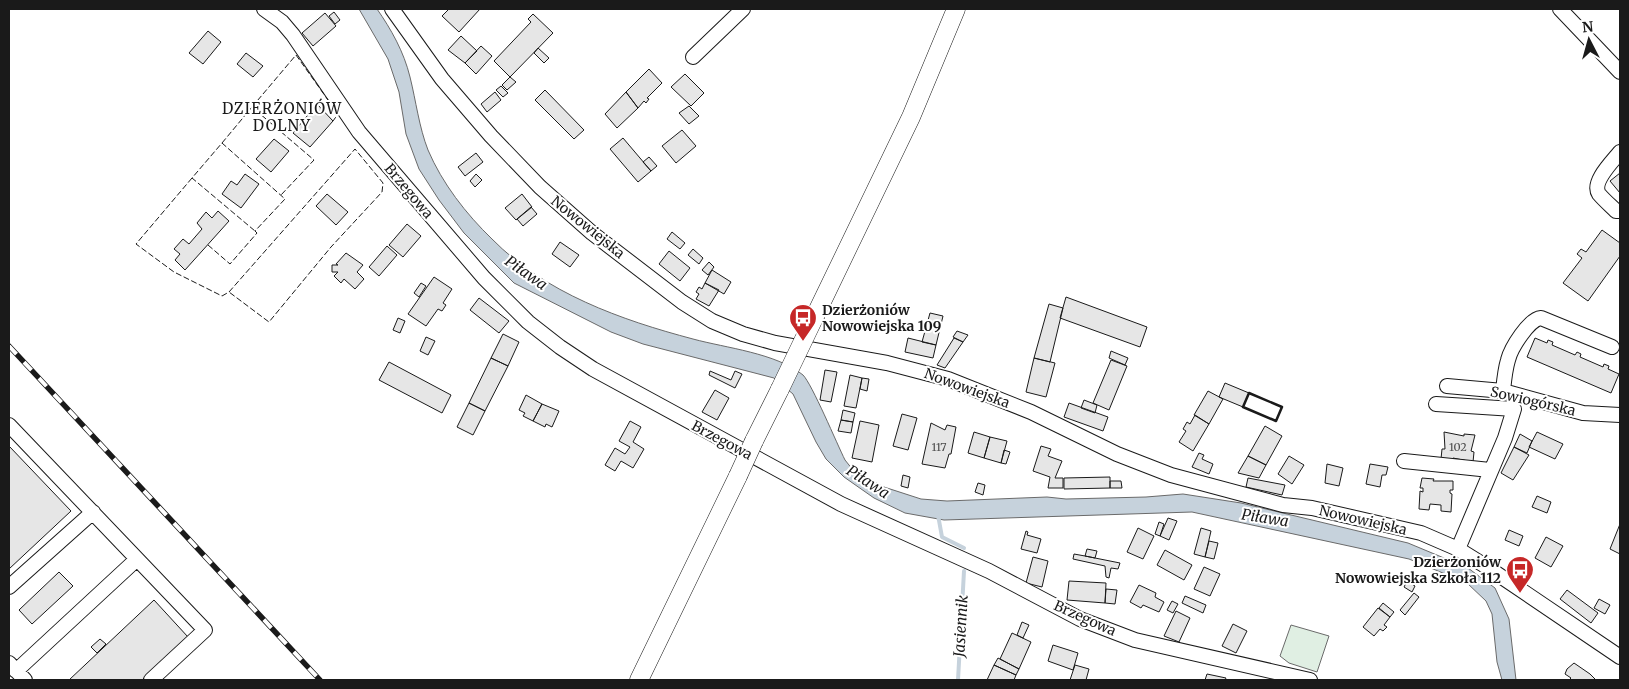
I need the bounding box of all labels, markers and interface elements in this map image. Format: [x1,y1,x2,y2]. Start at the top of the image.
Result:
north arrow [1564,15,1614,65]
text: N [1581,18,1594,37]
district label: DZIERŻONIÓW DOLNY [222,98,342,135]
street label: Brzegowa [381,160,438,223]
street label: Nowowiejska [547,192,629,263]
water label: Piława [501,251,551,294]
place label: Dzierżoniów Nowowiejska 109 [822,301,941,335]
bus stop icon: Dzierżoniów Nowowiejska 109 [788,303,818,342]
street label: Nowowiejska [922,364,1013,412]
street label: Sowiogórska [1489,382,1578,420]
street label: Brzegowa [688,416,756,464]
house number: 117 [931,440,947,454]
house number: 102 [1449,440,1467,454]
water label: Piława [843,461,893,503]
street label: Nowowiejska [1317,501,1409,539]
water label: Piława [1240,504,1290,531]
place label: Dzierżoniów Nowowiejska Szkoła 112 [1335,553,1502,587]
bus stop icon: Dzierżoniów Nowowiejska Szkoła 112 [1505,555,1535,594]
water label: Jasiennik [949,594,972,659]
street label: Brzegowa [1051,596,1119,640]

